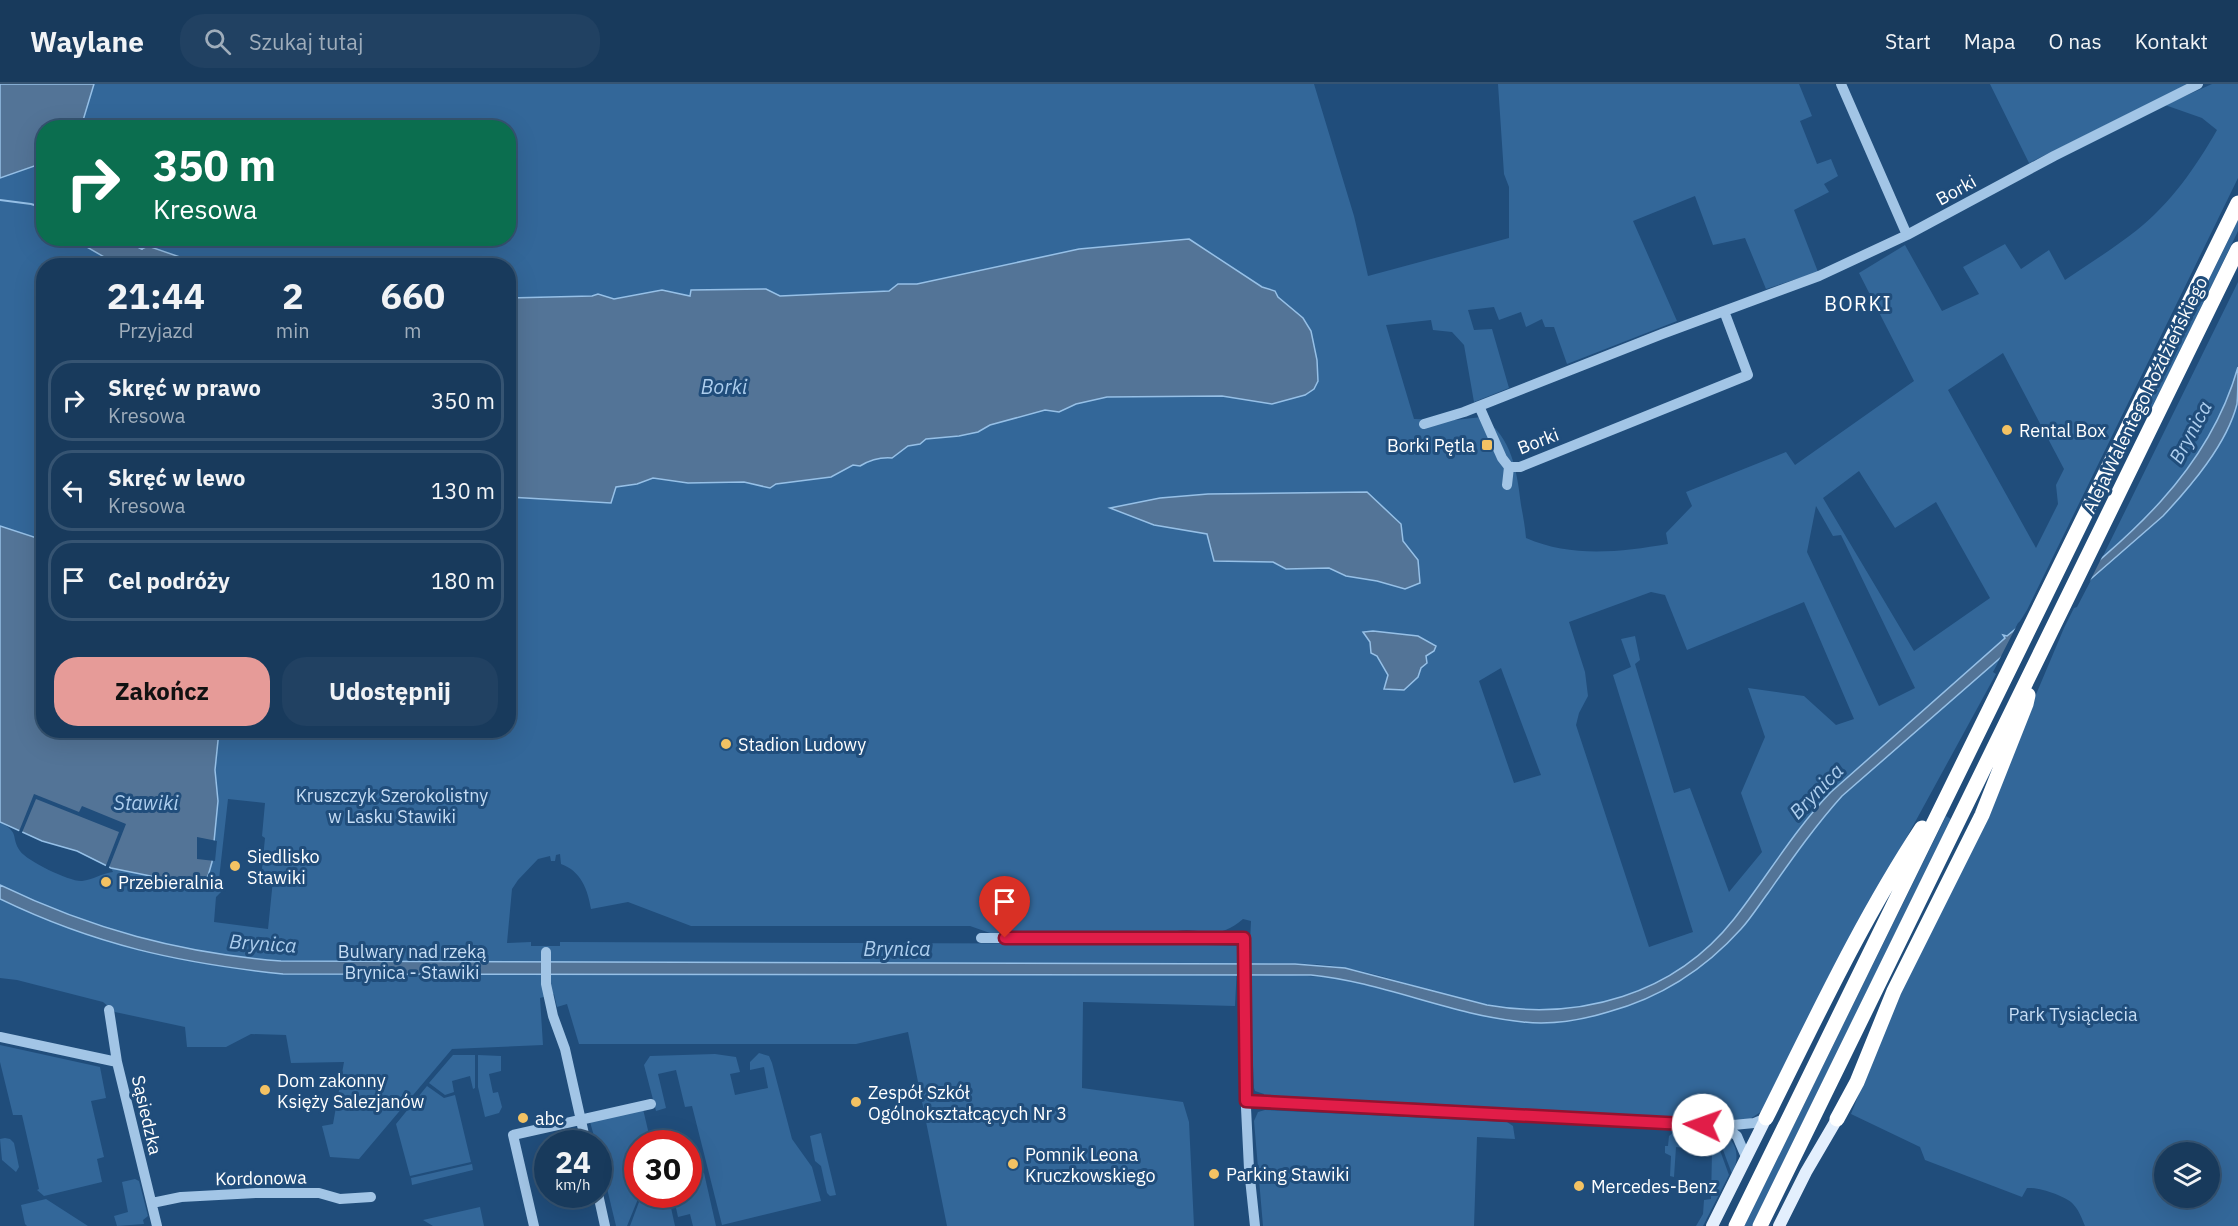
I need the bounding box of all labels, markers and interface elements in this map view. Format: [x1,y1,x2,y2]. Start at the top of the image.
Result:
search box [180,14,600,68]
text: Waylane [30,23,144,60]
icon: search [201,25,234,58]
text: Szukaj tutaj [249,27,364,56]
text: Start [1885,27,1931,55]
text: Mapa [1964,27,2016,55]
text: O nas [2049,27,2102,55]
text: Kontakt [2135,27,2208,55]
text: 350 m [153,138,276,193]
icon: right [54,144,132,222]
street label: Borki [1932,170,1980,210]
text: Kresowa [153,191,258,226]
text: 21:44 [107,272,205,319]
text: 2 [282,272,304,319]
text: 660 [380,272,445,319]
street label: Aleja Walentego Roździeńskiego [2078,273,2212,517]
district label: BORKI [1824,290,1892,317]
text: Przyjazd [118,317,193,344]
text: min [276,317,310,344]
text: m [404,317,422,344]
text: Skręć w prawo [108,373,261,402]
water label: Borki [701,373,748,400]
icon: right [57,384,90,417]
text: 350 m [431,386,495,415]
water label: Brynica [2162,396,2218,468]
text: Kresowa [108,402,185,429]
place label: Rental Box [2019,419,2106,442]
street label: Borki [1514,423,1562,459]
marker: Rental Box [2000,423,2014,437]
place label: Borki Pętla [1387,434,1475,457]
marker: Borki Pętla [1480,438,1494,452]
text: Skręć w lewo [108,463,245,492]
icon: left [57,474,90,507]
text: 130 m [431,476,495,505]
text: Kresowa [108,492,185,519]
icon: arrive [57,564,90,597]
text: Cel podróży [108,566,230,595]
text: 180 m [431,566,495,595]
button: Zakończ [54,657,270,726]
button: Udostępnij [282,657,498,726]
place label: Stadion Ludowy [738,733,866,756]
marker: Stadion Ludowy [719,737,733,751]
water label: Brynica [1783,757,1849,825]
park label: Kruszczyk Szerokolistny w Lasku Stawiki [296,784,488,828]
water label: Stawiki [113,789,179,816]
place label: Siedlisko Stawiki [247,845,320,889]
marker: Siedlisko Stawiki [228,859,242,873]
place label: Przebieralnia [118,871,224,894]
marker: Przebieralnia [99,875,113,889]
pin [979,876,1030,938]
icon: arrive [988,885,1021,918]
water label: Brynica [228,927,298,959]
water label: Brynica [863,935,931,962]
park label: Bulwary nad rzeką Brynica - Stawiki [338,940,487,984]
park label: Park Tysiąclecia [2008,1003,2138,1026]
place label: Dom zakonny Księży Salezjanów [277,1069,424,1113]
street label: Sąsiedzka [127,1073,167,1157]
place label: Zespół Szkół Ogólnokształcących Nr 3 [868,1081,1067,1125]
marker: Dom zakonny Księży Salezjanów [258,1083,272,1097]
position arrow [1671,1093,1735,1157]
marker: Zespół Szkół Ogólnokształcących Nr 3 [849,1095,863,1109]
place label: abc [535,1107,564,1130]
marker: abc [516,1111,530,1125]
speed limit sign: 30 [624,1130,702,1208]
text: 24 [555,1142,591,1181]
map controls [2154,1142,2220,1208]
button: layers [2154,1142,2220,1208]
place label: Pomnik Leona Kruczkowskiego [1025,1143,1156,1187]
marker: Pomnik Leona Kruczkowskiego [1006,1157,1020,1171]
place label: Parking Stawiki [1226,1163,1350,1186]
street label: Kordonowa [215,1166,307,1190]
marker: Parking Stawiki [1207,1167,1221,1181]
text: km/h [555,1175,591,1194]
place label: Mercedes-Benz [1591,1175,1717,1198]
marker: Mercedes-Benz [1572,1179,1586,1193]

